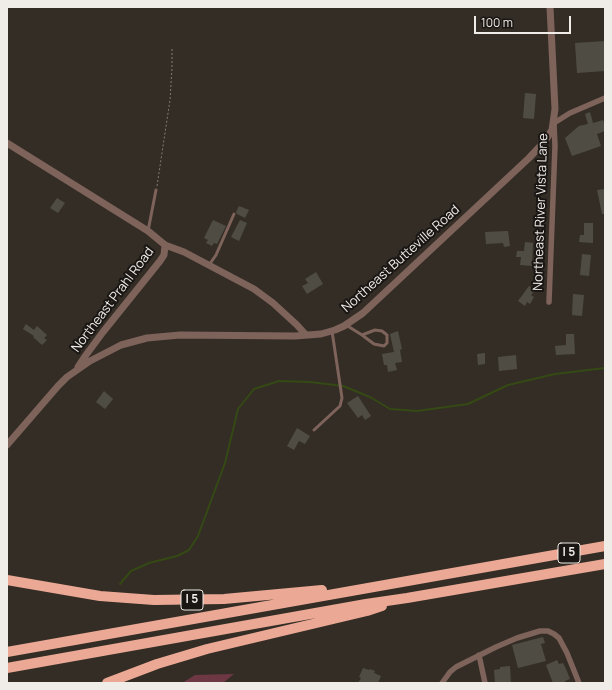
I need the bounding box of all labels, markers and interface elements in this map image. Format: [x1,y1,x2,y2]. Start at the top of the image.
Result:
scale bar [476,8,573,34]
text: 100 m [481,14,513,31]
street label: Northeast River Vista Lane [530,133,552,291]
street label: Northeast Butteville Road [339,202,463,316]
street label: Northeast Prahl Road [68,245,158,355]
road number: I 5 [558,543,580,563]
road number: I 5 [181,590,203,610]

